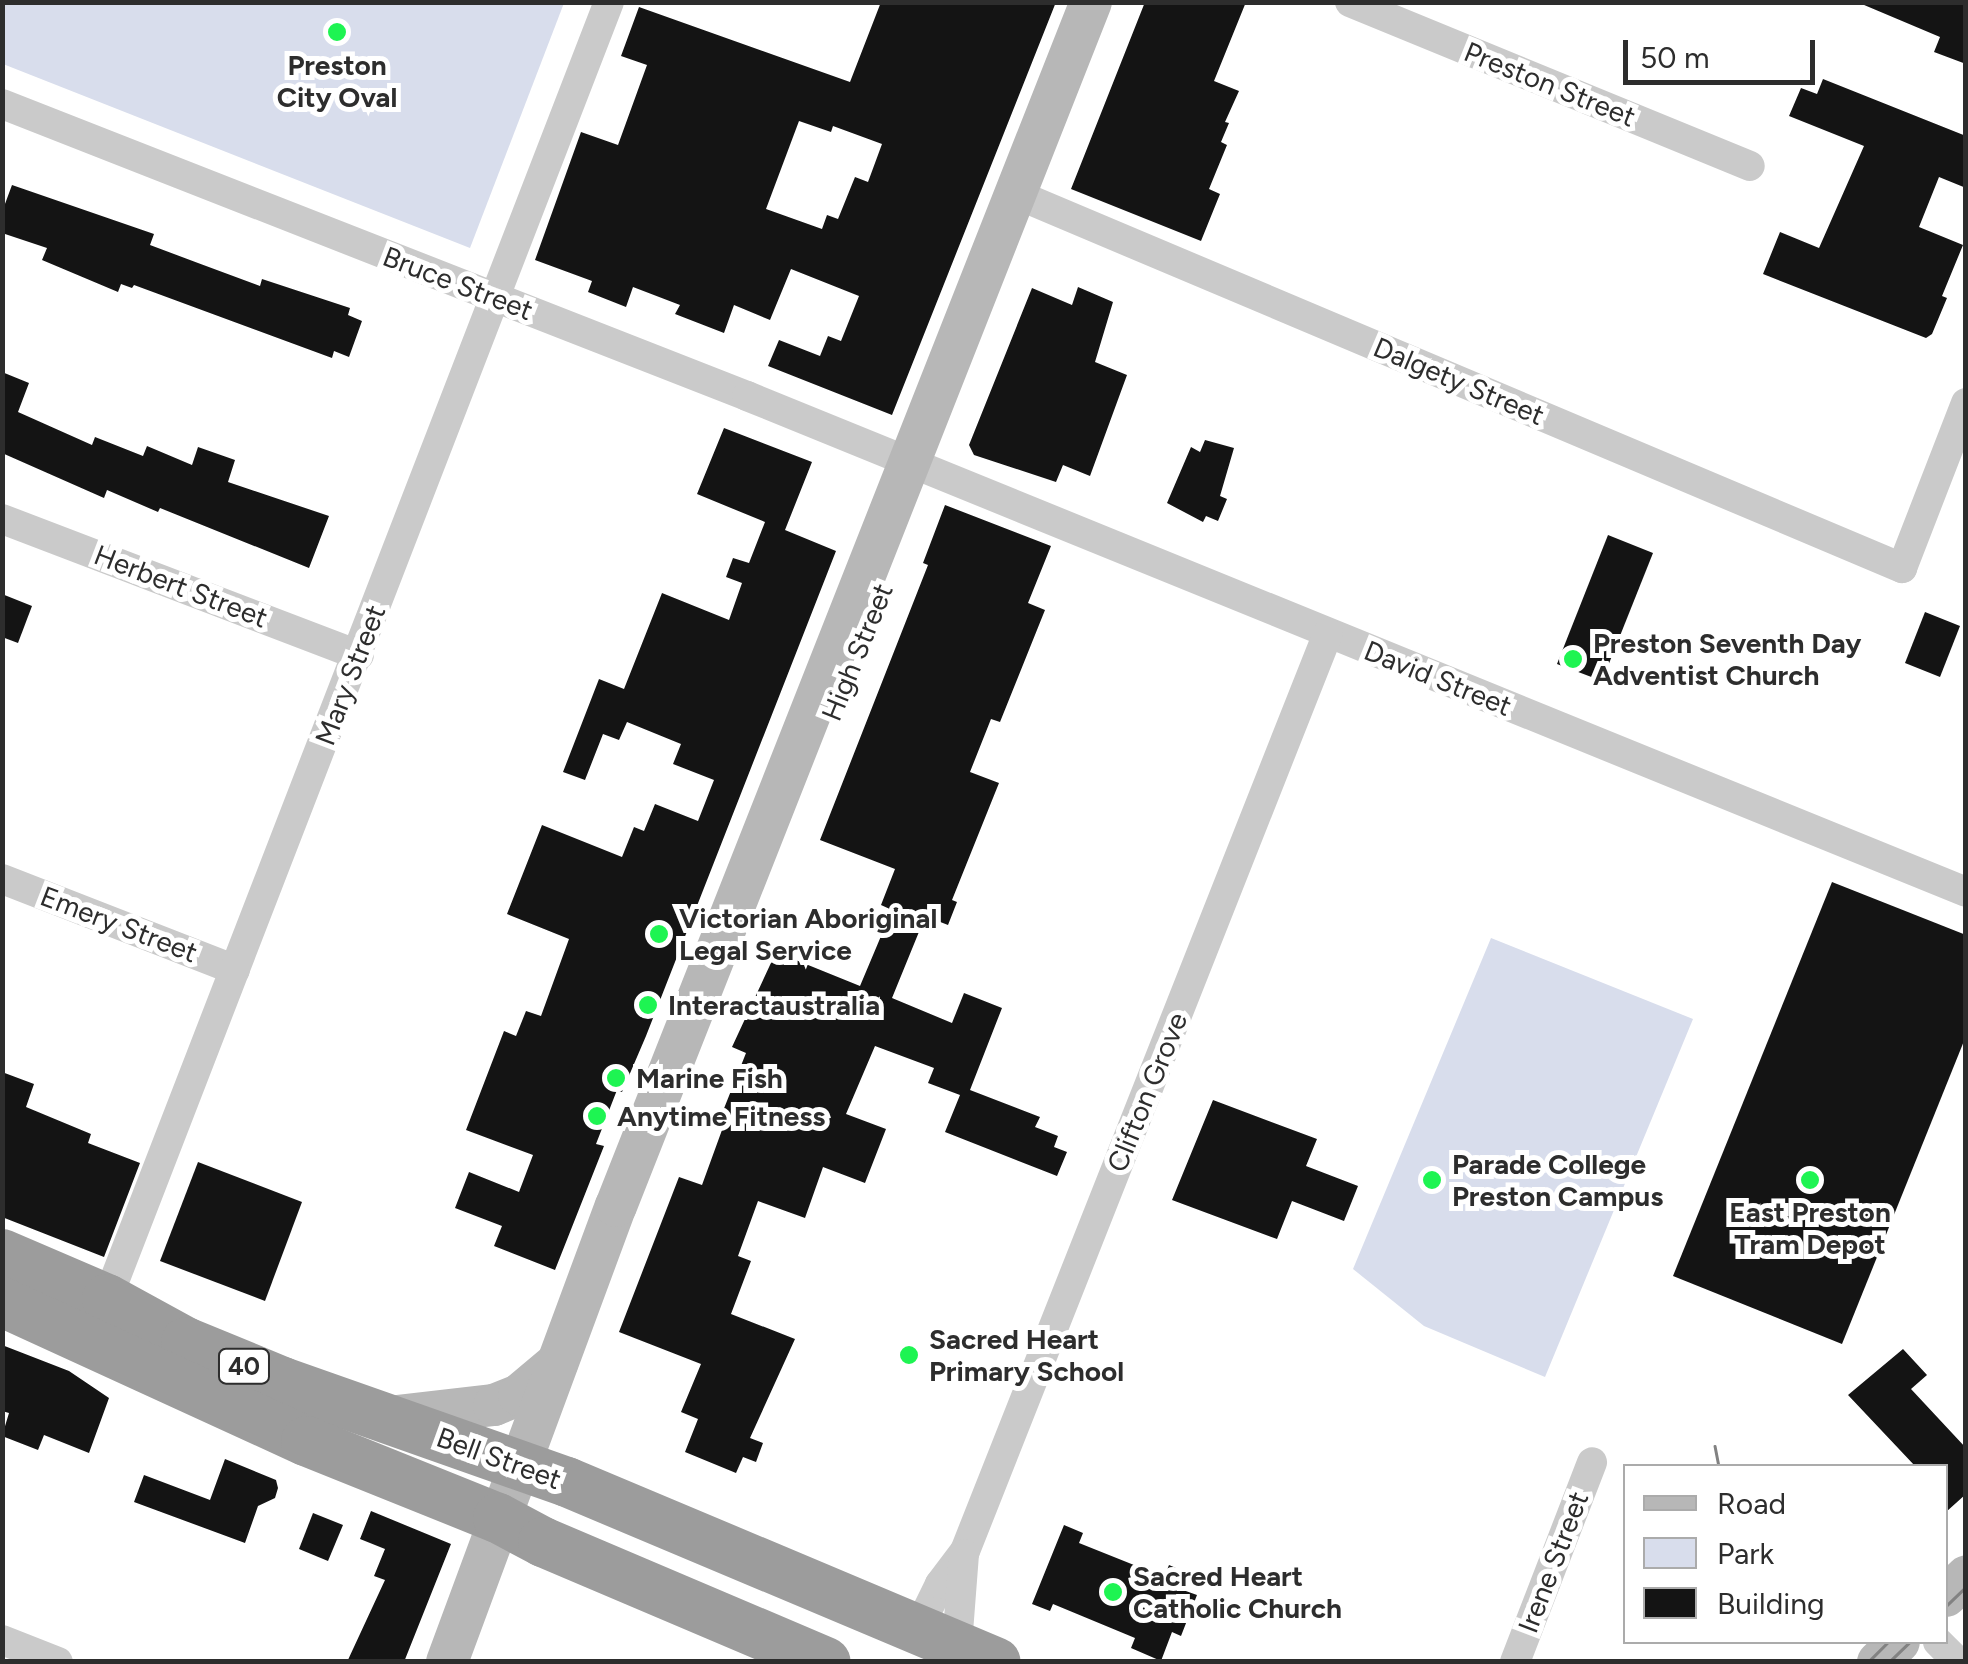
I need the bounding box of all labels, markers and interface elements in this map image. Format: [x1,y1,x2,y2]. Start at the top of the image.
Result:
scale bar [1628,20,1820,82]
marker: Preston City Oval [326,21,348,43]
street label: Preston Street [1460,34,1640,134]
text: 50 m [1640,39,1709,76]
place label: Preston City Oval [277,48,397,114]
street label: Bruce Street [378,239,538,327]
street label: Dalgety Street [1369,330,1549,432]
street label: Herbert Street [90,538,272,634]
street label: High Street [814,579,900,725]
street label: Mary Street [308,600,392,750]
place label: Preston Seventh Day Adventist Church [1593,626,1861,692]
street label: David Street [1359,633,1517,723]
marker: Preston Seventh Day Adventist Church [1562,648,1584,670]
street label: Emery Street [36,879,202,969]
place label: Victorian Aboriginal Legal Service [679,901,937,967]
marker: Victorian Aboriginal Legal Service [648,923,670,945]
place label: Interactaustralia [668,988,880,1022]
marker: Interactaustralia [637,994,659,1016]
street label: Clifton Grove [1100,1008,1194,1176]
place label: Marine Fish [636,1061,783,1095]
marker: Marine Fish [605,1067,627,1089]
place label: Anytime Fitness [617,1099,825,1133]
marker: Anytime Fitness [586,1105,608,1127]
place label: Parade College Preston Campus [1452,1147,1663,1213]
marker: Parade College Preston Campus [1421,1169,1443,1191]
marker: East Preston Tram Depot [1799,1169,1821,1191]
place label: East Preston Tram Depot [1729,1195,1891,1261]
place label: Sacred Heart Primary School [929,1322,1124,1388]
marker: Sacred Heart Primary School [898,1344,920,1366]
road number: 40 [216,1346,272,1386]
street label: Bell Street [432,1420,566,1496]
legend [1623,1464,1948,1644]
text: Road [1717,1485,1786,1522]
street label: Irene Street [1511,1487,1595,1637]
text: Park [1717,1535,1774,1572]
place label: Sacred Heart Catholic Church [1133,1559,1342,1625]
marker: Sacred Heart Catholic Church [1102,1581,1124,1603]
text: Building [1717,1585,1825,1622]

